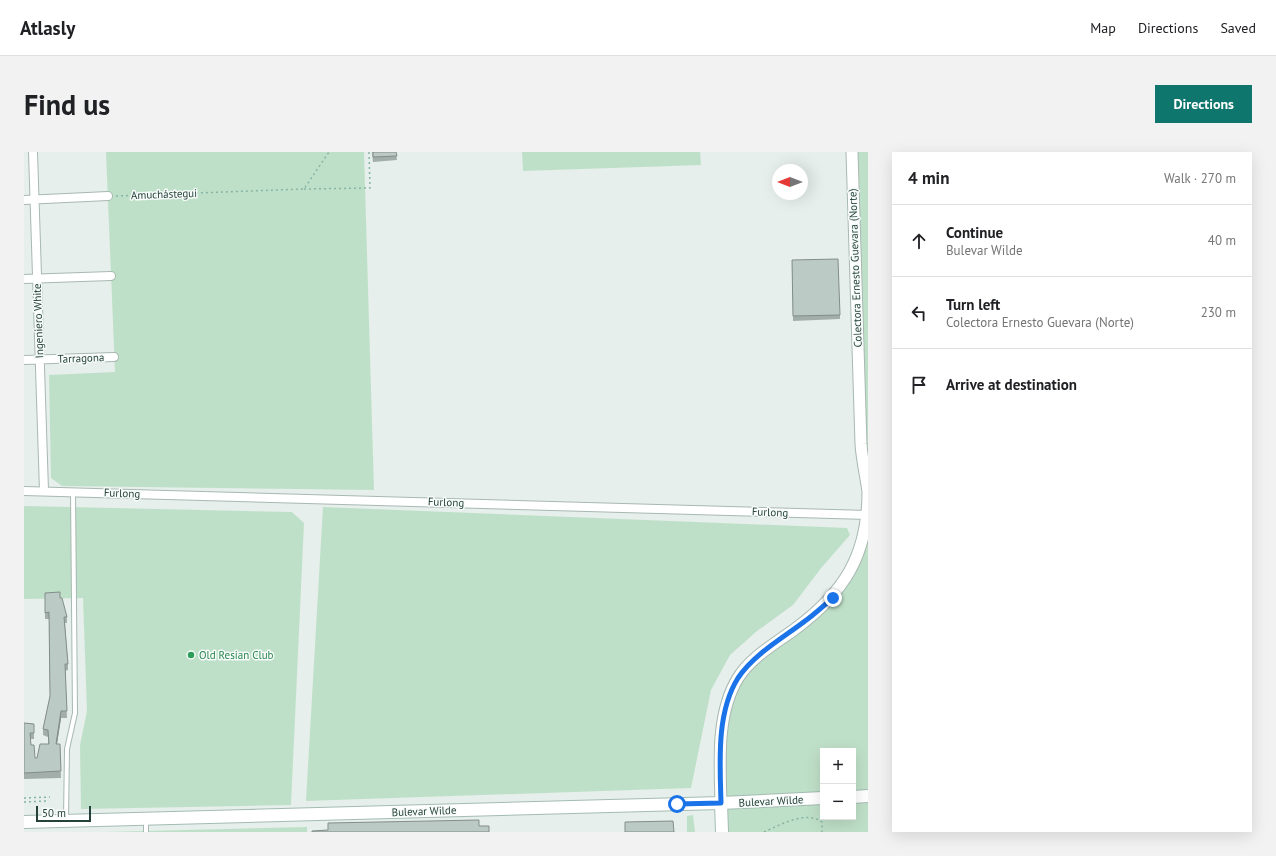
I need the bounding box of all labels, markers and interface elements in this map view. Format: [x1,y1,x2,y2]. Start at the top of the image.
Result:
text: Atlasly [20,16,75,40]
text: Map [1090,19,1116,37]
text: Directions [1138,19,1198,37]
text: Saved [1220,19,1256,37]
button: Directions [1155,85,1252,123]
text: Find us [24,86,110,123]
north arrow [772,164,808,200]
text: 4 min [908,167,949,189]
text: Walk · 270 m [1164,170,1236,187]
street label: Amuchástegui [131,186,197,202]
street label: Colectora Ernesto Guevara (Norte) [845,188,865,348]
text: Continue [946,223,1003,242]
icon: ahead [908,230,930,252]
text: 40 m [1208,232,1236,249]
text: Bulevar Wilde [946,242,1023,259]
street label: Ingeniero White [30,283,46,359]
text: Turn left [946,295,1000,314]
icon: left [908,302,930,324]
text: 230 m [1201,304,1236,321]
text: Colectora Ernesto Guevara (Norte) [946,314,1134,331]
street label: Tarragona [57,350,105,366]
icon: arrive [908,374,930,396]
text: Arrive at destination [946,375,1077,394]
street label: Furlong [104,485,141,501]
street label: Furlong [428,494,465,510]
street label: Furlong [752,504,789,520]
route end [824,589,842,607]
place label: Old Resian Club [199,648,274,662]
marker: Old Resian Club [186,650,196,660]
map controls [820,748,856,820]
button: + [820,748,856,784]
button: − [820,784,856,820]
street label: Bulevar Wilde [738,792,804,810]
route start [668,795,686,813]
street label: Bulevar Wilde [391,803,457,819]
scale bar [36,804,91,823]
text: 50 m [42,806,66,820]

